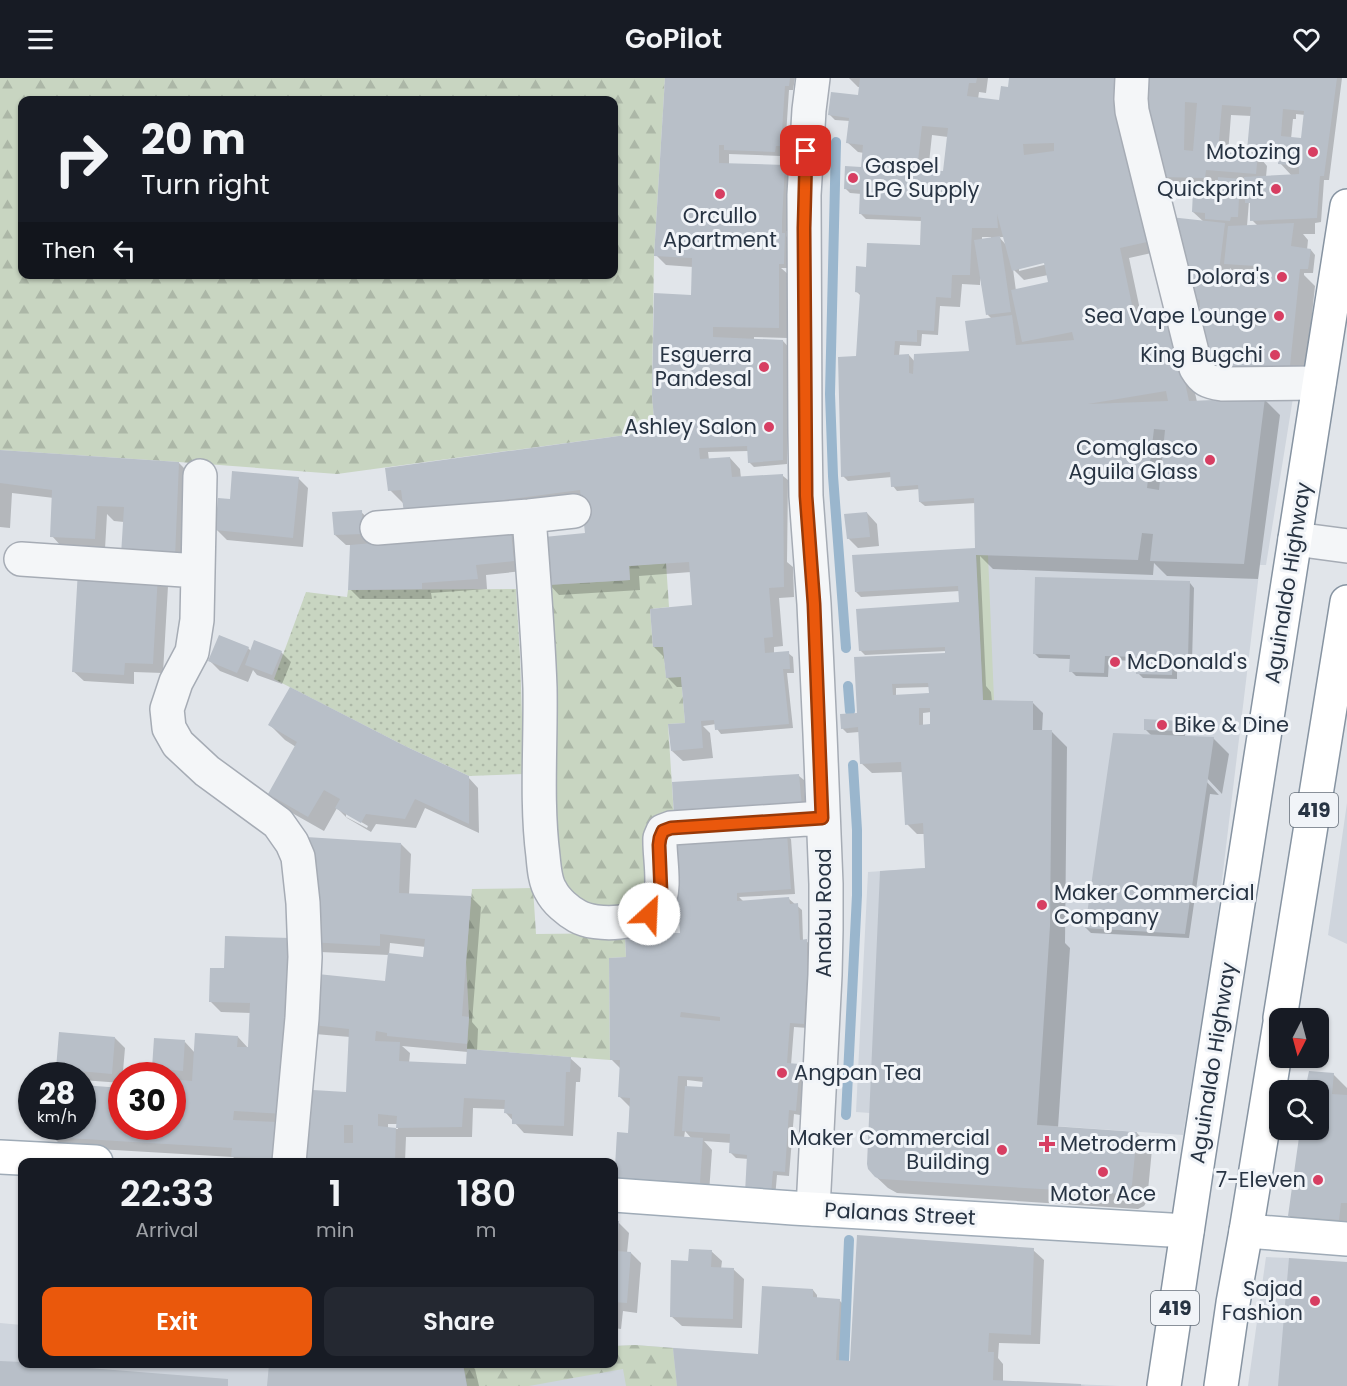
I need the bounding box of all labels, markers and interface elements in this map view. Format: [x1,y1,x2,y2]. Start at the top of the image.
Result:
text: GoPilot [625,20,722,57]
icon: menu [24,23,57,56]
icon: heart [1290,23,1323,56]
text: 20 m [141,110,246,169]
icon: right [42,120,120,198]
pin [780,125,831,176]
icon: arrive [789,134,822,167]
place label: Motozing [1206,137,1301,166]
marker: Motozing [1306,145,1320,159]
place label: Gaspel LPG Supply [865,151,980,204]
text: Turn right [141,166,270,203]
marker: Gaspel LPG Supply [846,171,860,185]
place label: Quickprint [1157,174,1264,203]
marker: Quickprint [1269,182,1283,196]
marker: Orcullo Apartment [713,187,727,201]
place label: Orcullo Apartment [663,201,777,254]
icon: left [108,234,141,267]
text: Then [42,235,96,266]
place label: Dolora's [1187,262,1270,291]
marker: Dolora's [1275,270,1289,284]
place label: Sea Vape Lounge [1084,301,1267,330]
marker: Sea Vape Lounge [1272,309,1286,323]
place label: Esguerra Pandesal [655,340,752,393]
place label: King Bugchi [1140,340,1263,369]
marker: King Bugchi [1268,348,1282,362]
marker: Esguerra Pandesal [757,360,771,374]
place label: Ashley Salon [624,412,757,441]
marker: Ashley Salon [762,420,776,434]
place label: Comglasco Aguila Glass [1068,433,1198,486]
marker: Comglasco Aguila Glass [1203,453,1217,467]
street label: Aguinaldo Highway [1257,480,1318,686]
place label: McDonald's [1127,647,1247,676]
marker: McDonald's [1108,655,1122,669]
place label: Bike & Dine [1174,710,1289,739]
marker: Bike & Dine [1155,718,1169,732]
road number: 419 [1290,793,1338,827]
street label: Anabu Road [809,848,838,978]
place label: Maker Commercial Company [1054,878,1255,931]
position arrow [617,882,681,946]
marker: Maker Commercial Company [1035,898,1049,912]
street label: Aguinaldo Highway [1182,960,1243,1166]
north arrow [1269,1008,1329,1068]
map controls [1269,1008,1329,1140]
place label: Angpan Tea [794,1058,922,1087]
speed limit sign: 30 [108,1062,186,1140]
marker: Angpan Tea [775,1066,789,1080]
text: 28 [39,1072,75,1115]
button: search [1269,1080,1329,1140]
text: km/h [37,1106,77,1127]
place label: Maker Commercial Building [789,1123,990,1176]
place label: Metroderm [1060,1129,1177,1158]
marker: Metroderm [1038,1135,1056,1153]
marker: Maker Commercial Building [995,1143,1009,1157]
marker: Motor Ace [1096,1165,1110,1179]
place label: 7-Eleven [1216,1165,1306,1194]
text: 22:33 [120,1168,214,1219]
text: 1 [329,1168,342,1219]
text: 180 [456,1168,516,1219]
marker: 7-Eleven [1311,1173,1325,1187]
place label: Motor Ace [1050,1179,1156,1208]
street label: Palanas Street [824,1195,976,1232]
text: Arrival [136,1216,199,1244]
text: min [316,1216,354,1244]
text: m [476,1216,496,1244]
place label: Sajad Fashion [1222,1274,1303,1327]
button: Exit [42,1287,312,1356]
button: Share [324,1287,594,1356]
road number: 419 [1151,1291,1199,1325]
marker: Sajad Fashion [1308,1294,1322,1308]

